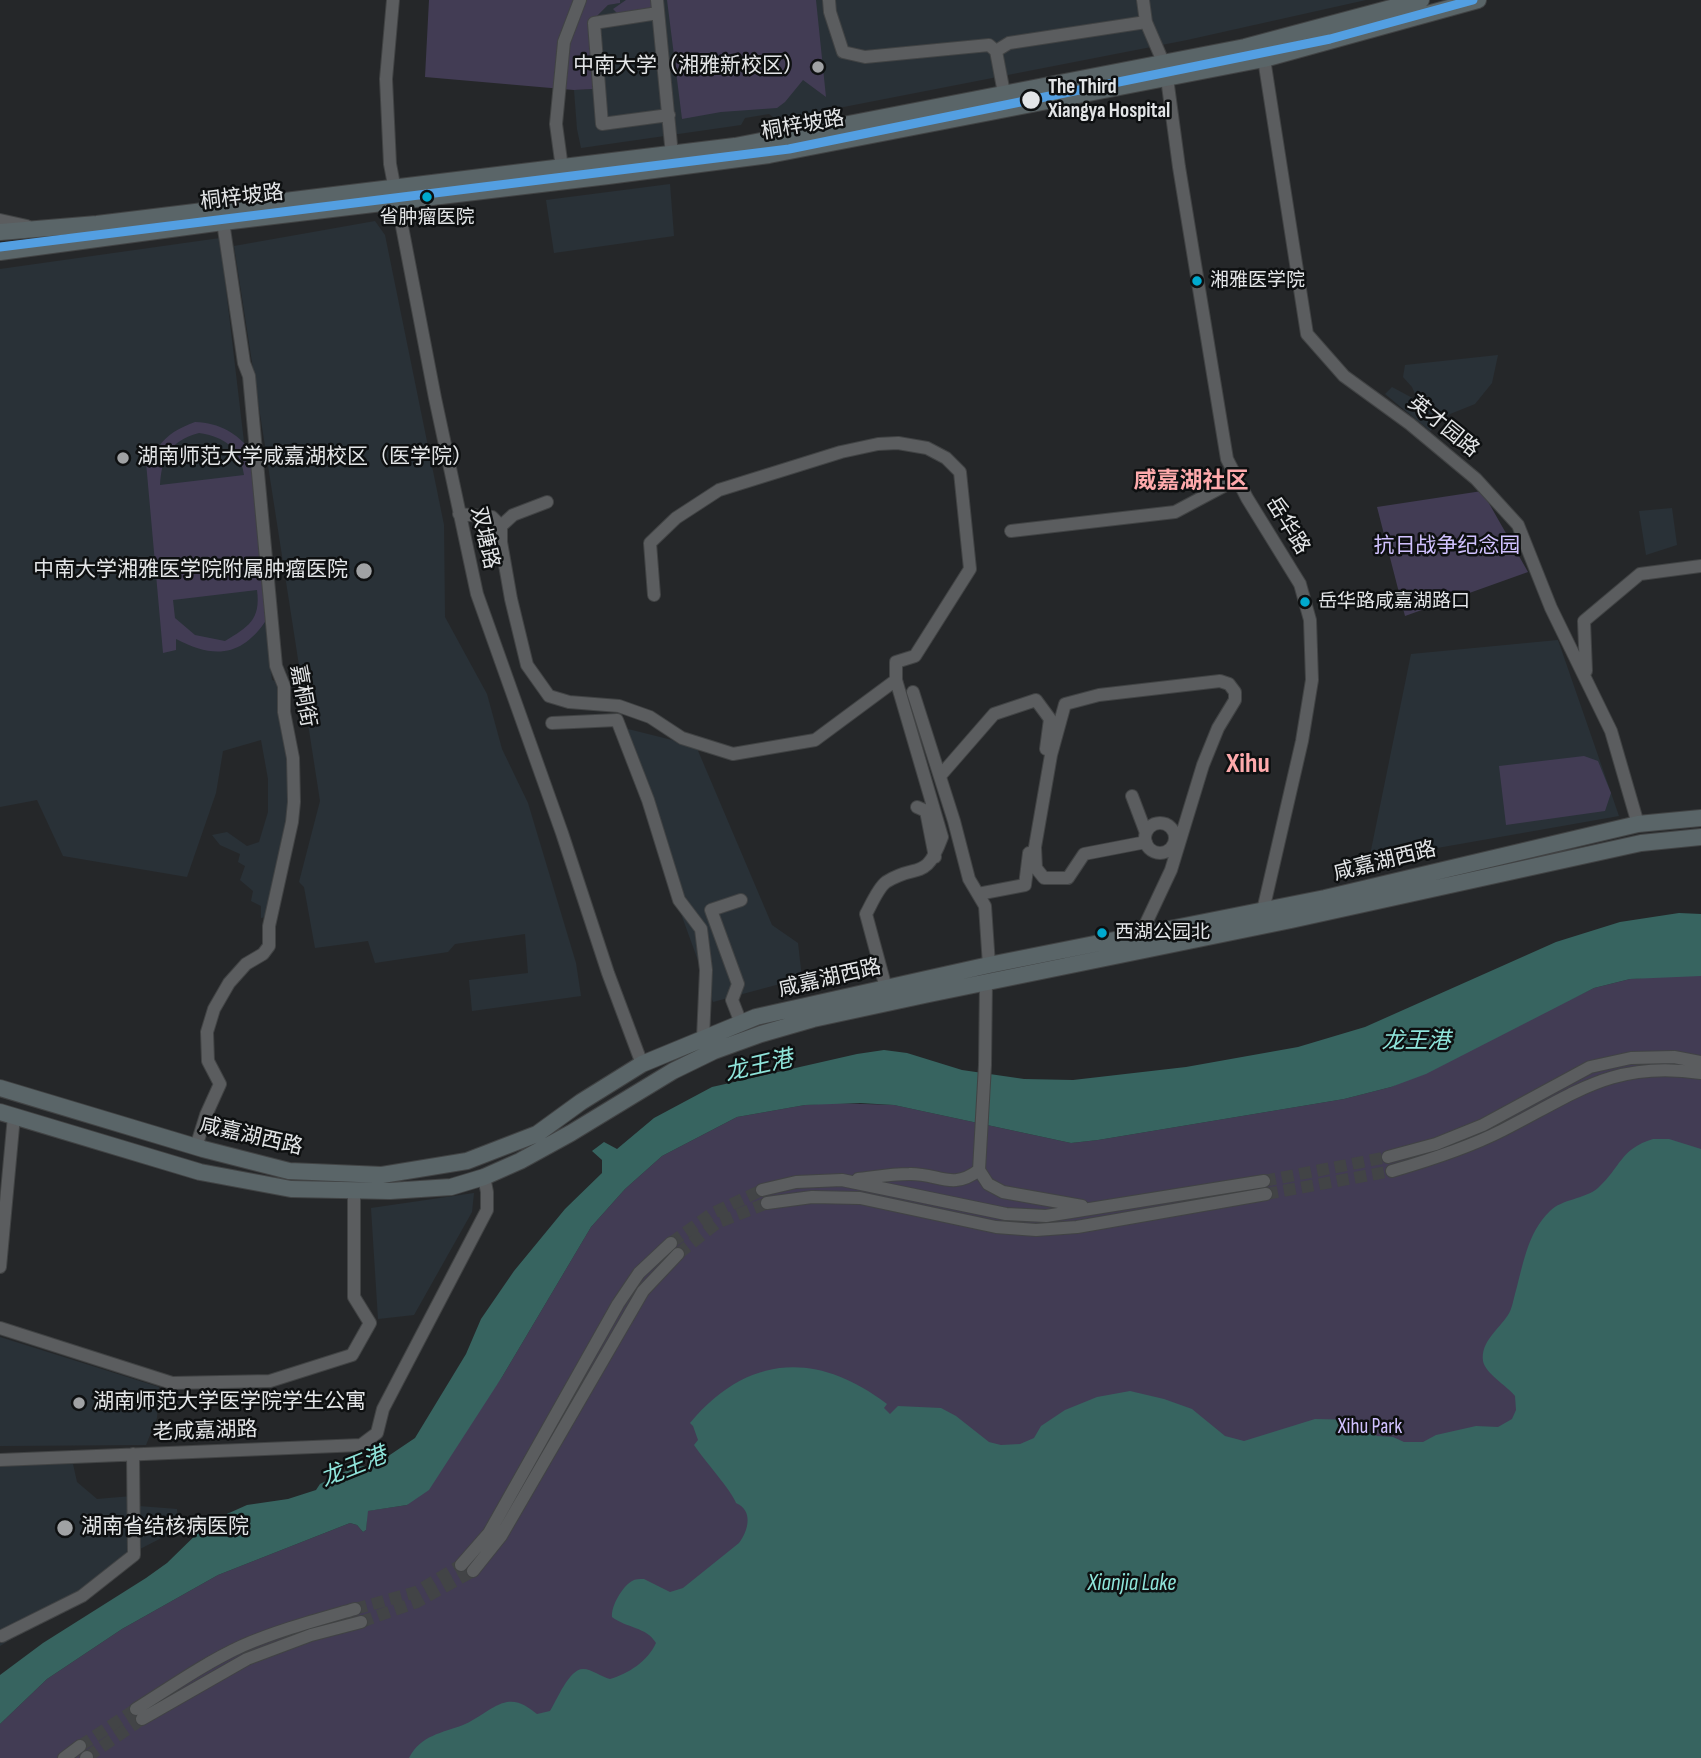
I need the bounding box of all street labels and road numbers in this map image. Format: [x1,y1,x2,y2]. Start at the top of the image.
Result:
street label: 桐梓坡路 [759,106,847,146]
street label: 桐梓坡路 [199,180,285,216]
street label: 英才园路 [1402,391,1484,463]
street label: 岳华路 [1260,493,1314,559]
street label: 双塘路 [465,504,503,572]
street label: 嘉桐街 [284,663,320,729]
street label: 咸嘉湖西路 [1331,837,1439,887]
street label: 咸嘉湖西路 [776,955,884,1003]
street label: 咸嘉湖西路 [197,1113,305,1161]
street label: 老咸嘉湖路 [152,1418,258,1446]

